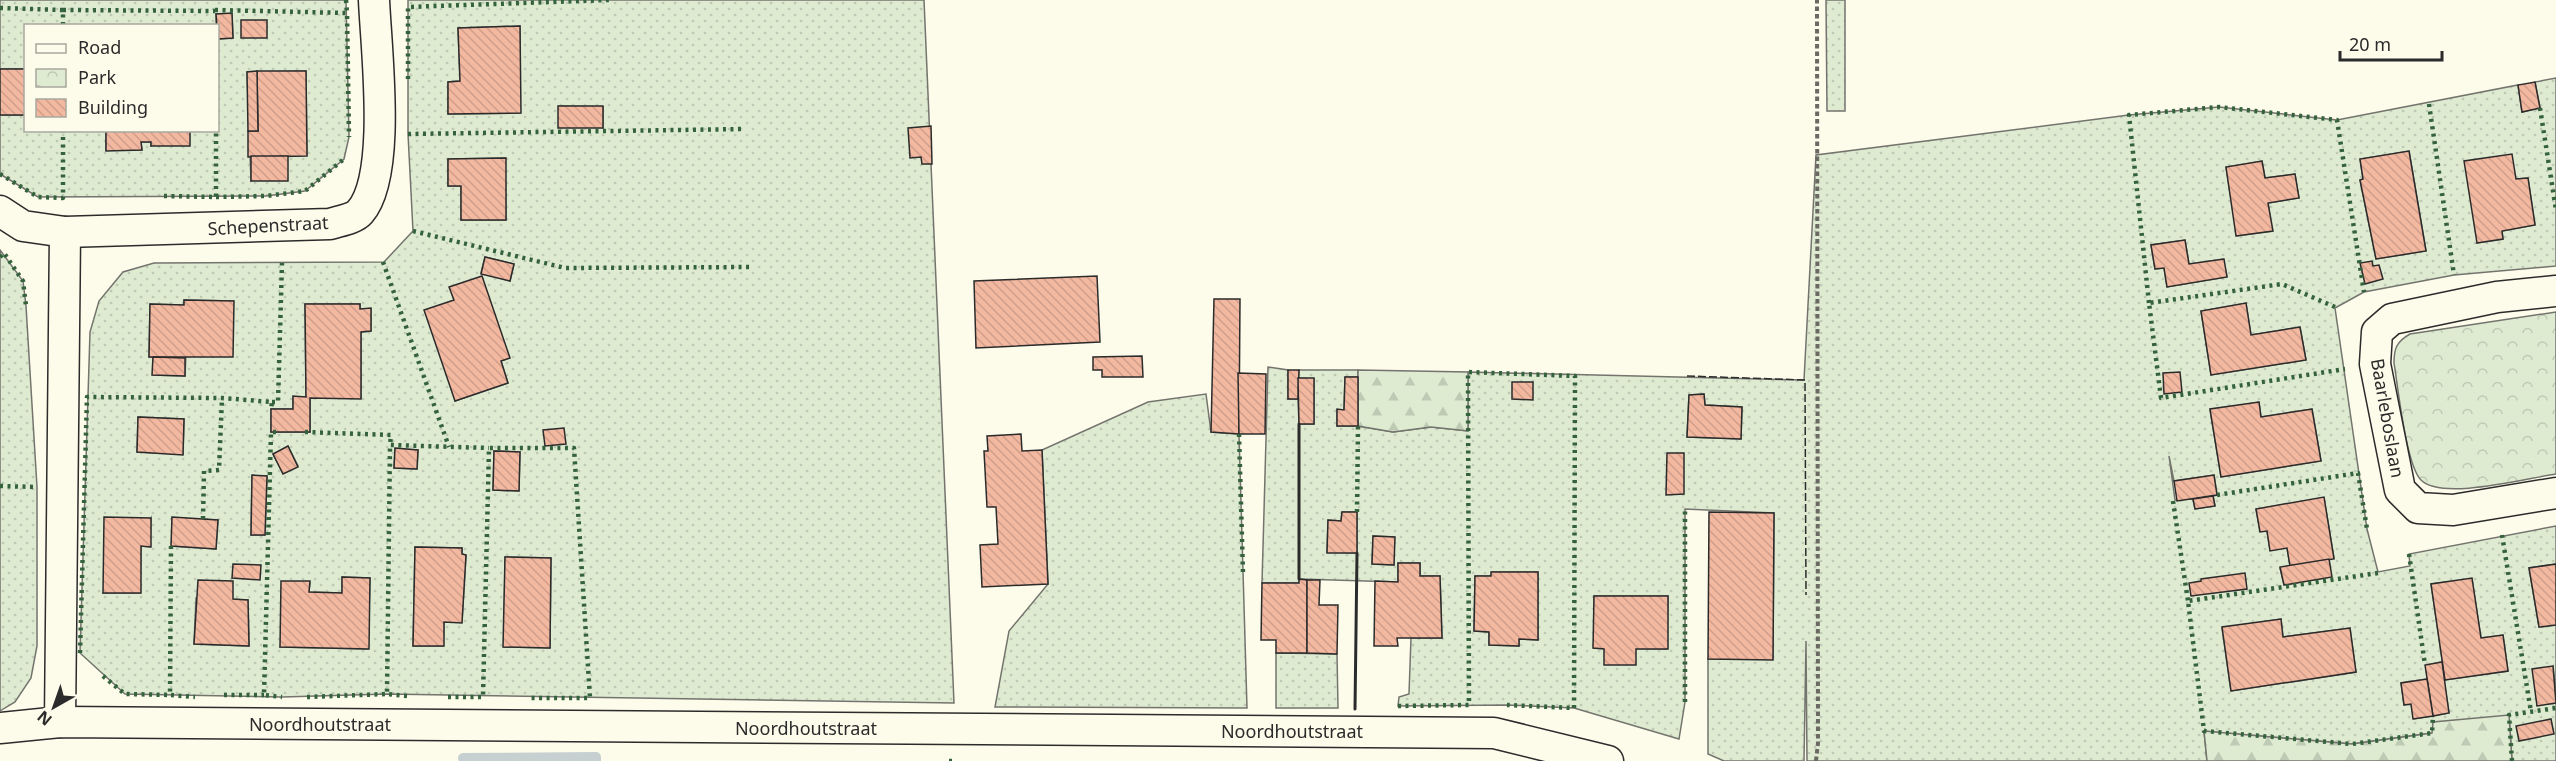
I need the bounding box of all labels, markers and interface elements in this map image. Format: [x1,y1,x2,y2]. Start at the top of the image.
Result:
legend [24,24,219,132]
scale bar [2340,24,2442,62]
text: 20 m [2349,32,2391,56]
text: Road [78,35,121,59]
text: Park [78,65,116,89]
text: Building [78,95,148,119]
street label: Schepenstraat [207,210,330,240]
street label: Baarleboslaan [2366,356,2410,480]
north arrow [24,677,84,737]
text: N [32,706,56,731]
street label: Noordhoutstraat [249,712,392,736]
street label: Noordhoutstraat [735,716,878,740]
street label: Noordhoutstraat [1221,719,1364,743]

